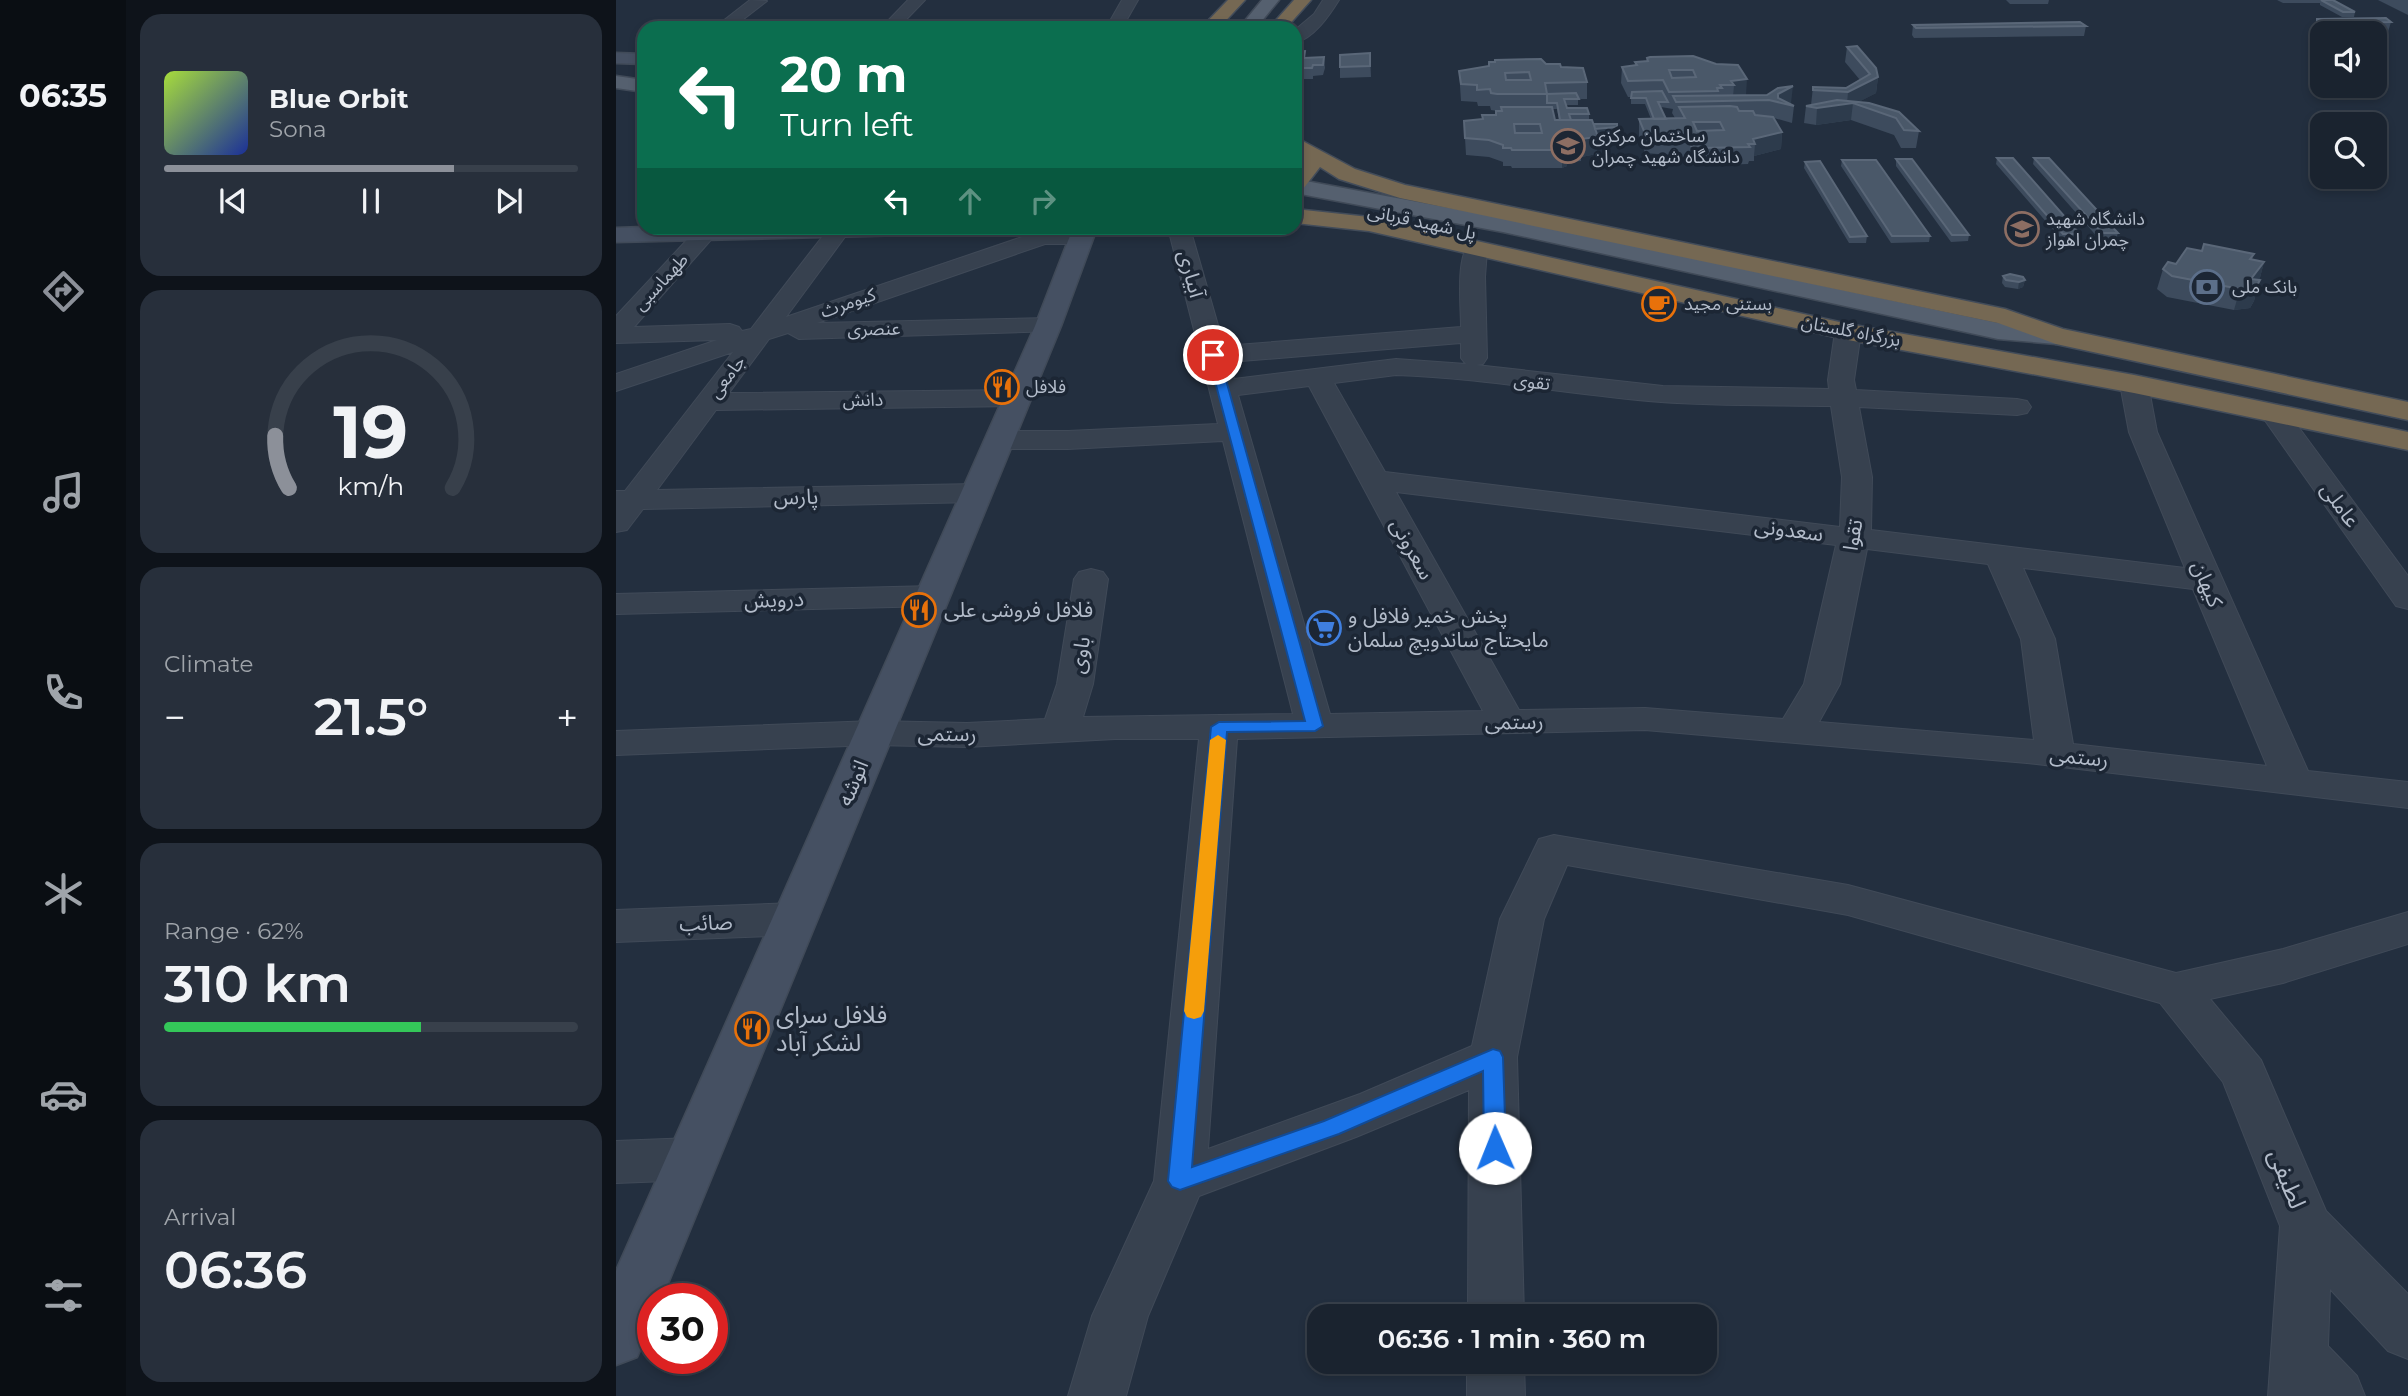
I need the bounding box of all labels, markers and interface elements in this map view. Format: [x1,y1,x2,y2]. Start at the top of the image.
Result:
map controls [2310,21,2387,189]
button: sound [2310,21,2387,98]
text: 20 m [780,45,907,104]
icon: left [665,49,756,140]
text: 06:35 [19,76,107,115]
text: Blue Orbit [269,83,408,115]
text: Turn left [780,105,914,144]
button: search [2310,112,2387,189]
text: Sona [269,115,327,143]
place label: ساختمان مرکزی دانشگاه شهید چمران [1592,125,1740,168]
school or university icon: ساختمان مرکزی دانشگاه شهید چمران [1549,127,1587,165]
icon: previous [214,182,252,220]
icon: pause [352,182,390,220]
icon: next [490,182,528,220]
icon: left [878,182,916,220]
icon: ahead [951,182,989,220]
icon: right [1024,182,1062,220]
street label: پل شهید قربانی [1366,200,1478,244]
place label: دانشگاه شهید چمران اهواز [2045,208,2145,251]
school or university icon: دانشگاه شهید چمران اهواز [2003,210,2041,248]
street label: آبیاری [1173,247,1210,301]
street label: طهماسبی [629,249,693,315]
icon: directions [39,267,88,316]
bank icon: بانک ملی [2188,268,2226,306]
place label: بانک ملی [2232,276,2297,298]
street label: کیومرث [817,283,879,323]
cafe icon: بستنی مجید [1640,285,1678,323]
place label: بستنی مجید [1684,293,1772,315]
street label: بزرگراه گلستان [1800,311,1902,351]
street label: عنصری [847,318,901,340]
pin [1183,325,1243,385]
icon: arrive [1194,336,1232,374]
street label: جامعی [704,351,750,403]
restaurant icon: فلافل [983,368,1021,406]
street label: تقوی [1513,369,1551,395]
place label: فلافل [1026,376,1066,398]
text: 19 [334,388,408,476]
street label: دانش [843,389,883,411]
icon: music [39,468,88,517]
text: km/h [338,470,404,500]
street label: عاملی [2316,477,2365,532]
street label: پارس [773,484,819,511]
street label: سعدونی [1753,513,1825,546]
street label: سعرونی [1385,514,1439,584]
street label: تقوا [1837,517,1868,553]
street label: کیهان [2187,557,2228,611]
street label: درویش [744,586,804,613]
restaurant icon: فلافل فروشی علی [900,591,938,629]
place label: فلافل فروشی علی [944,597,1093,622]
place label: پخش خمیر فلافل و مایحتاج ساندویچ سلمان [1348,603,1549,655]
supermarket icon: پخش خمیر فلافل و مایحتاج ساندویچ سلمان [1305,609,1343,647]
street label: باوی [1064,634,1095,675]
text: Climate [164,650,253,678]
icon: phone [39,668,88,717]
text: 21.5° [314,685,428,748]
text: − [164,694,186,741]
text: + [556,694,578,741]
street label: رستمی [1484,708,1544,735]
street label: رستمی [918,721,976,746]
street label: رستمی [2048,741,2110,772]
street label: انوشه [832,756,873,809]
icon: climate [39,869,88,918]
street label: صائب [679,909,733,936]
text: Range · 62% [164,917,304,945]
text: 310 km [164,952,351,1015]
place label: فلافل سرای لشکر آباد [776,1000,887,1057]
restaurant icon: فلافل سرای لشکر آباد [733,1010,771,1048]
icon: car [39,1070,88,1119]
position arrow [1458,1111,1532,1185]
street label: لطیفی [2262,1145,2312,1213]
text: Arrival [164,1203,237,1231]
text: 06:36 [164,1238,307,1301]
icon: filters [39,1271,88,1320]
speed limit sign: 30 [637,1283,728,1374]
text: 06:36 · 1 min · 360 m [1378,1323,1646,1355]

